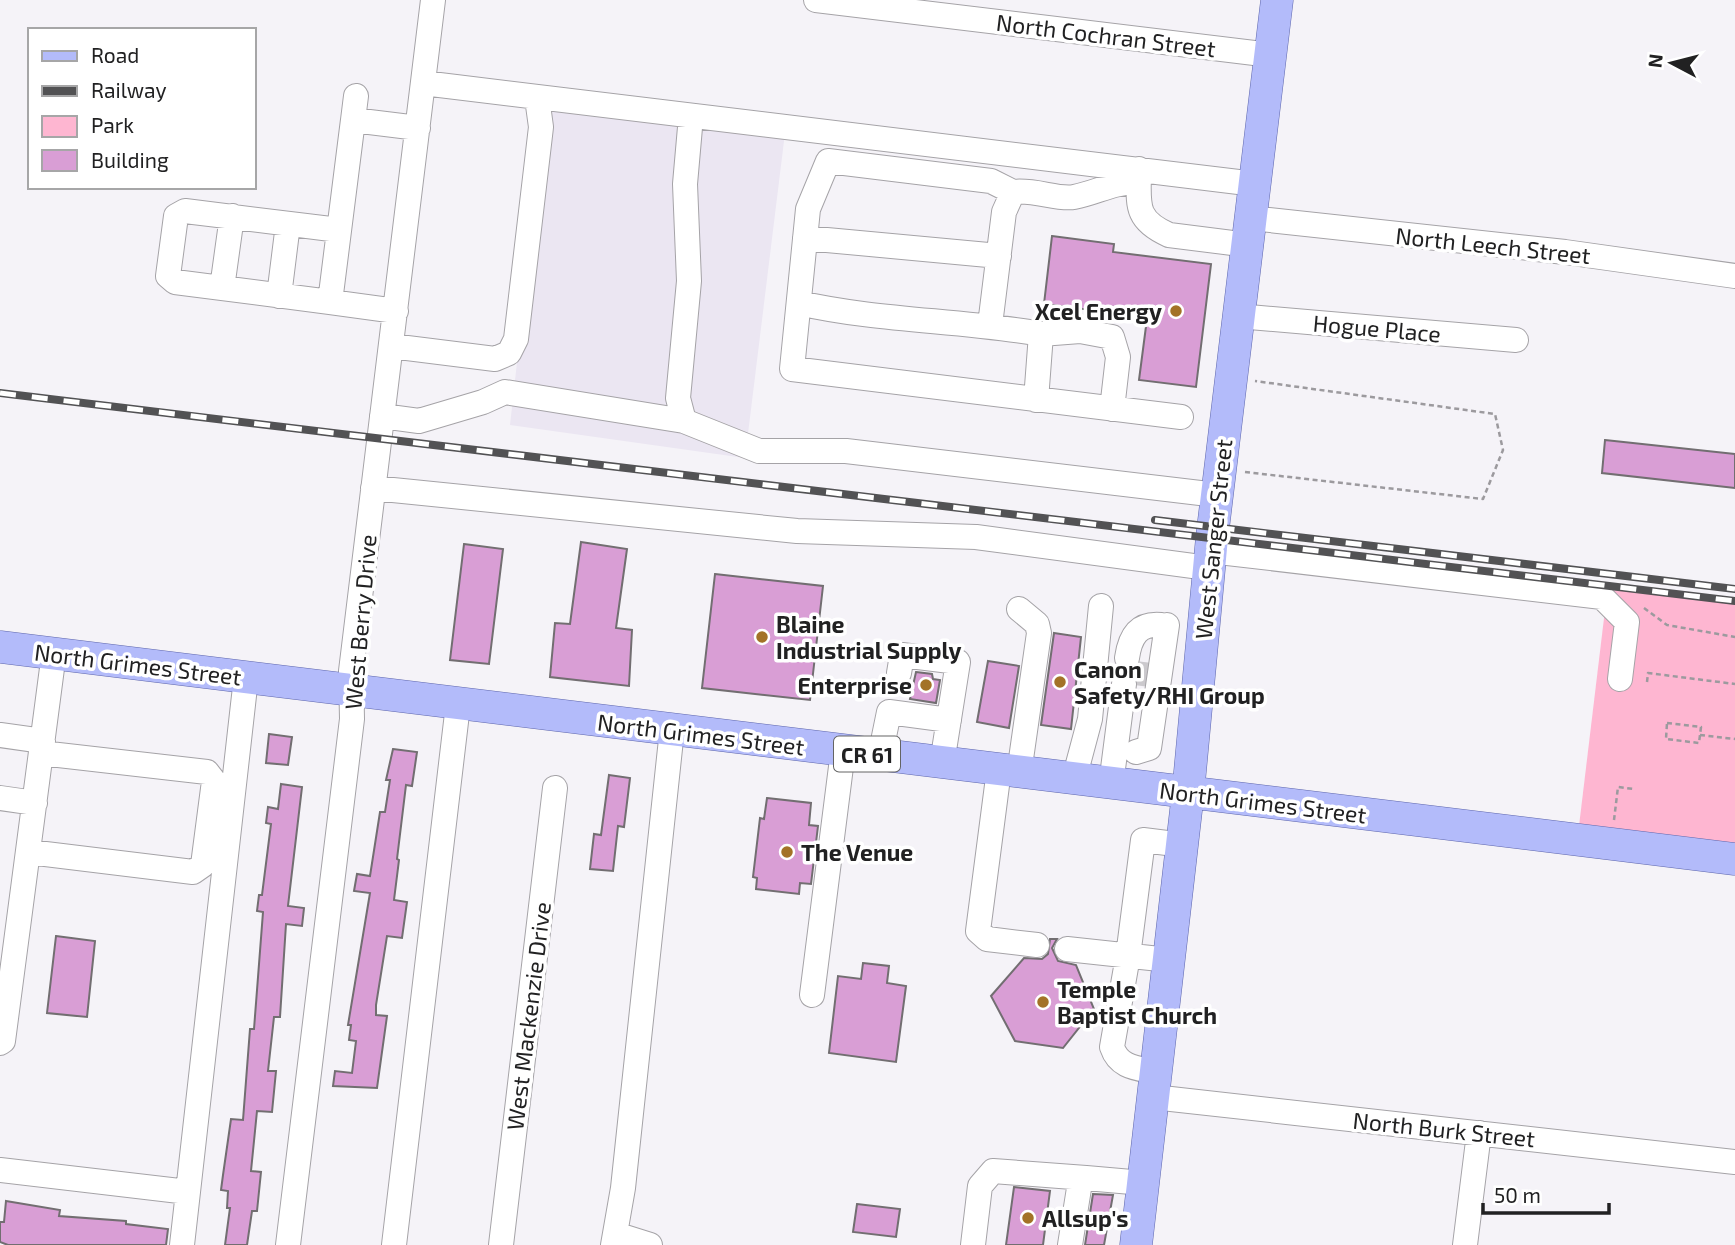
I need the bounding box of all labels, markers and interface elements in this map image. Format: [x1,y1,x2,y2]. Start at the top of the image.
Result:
street label: North Cochran Street [995,8,1218,62]
legend [28,28,256,189]
north arrow [1637,28,1707,98]
text: Road [91,42,139,67]
text: N [1642,53,1667,69]
text: Railway [91,77,167,102]
text: Park [91,112,134,137]
text: Building [91,147,169,172]
street label: North Leech Street [1394,221,1592,269]
place label: Xcel Energy [1035,297,1162,325]
marker: Xcel Energy [1168,303,1184,319]
street label: Hogue Place [1312,308,1442,348]
street label: West Sanger Street [1189,437,1237,640]
street label: West Berry Drive [338,533,382,711]
place label: Blaine Industrial Supply [776,610,962,664]
marker: Blaine Industrial Supply [754,629,770,645]
street label: North Grimes Street [33,637,243,691]
place label: Canon Safety/RHI Group [1074,655,1265,709]
place label: Enterprise [798,671,912,699]
marker: Canon Safety/RHI Group [1052,674,1068,690]
marker: Enterprise [918,677,934,693]
street label: North Grimes Street [596,707,806,761]
road number: CR 61 [834,736,900,772]
street label: North Grimes Street [1158,775,1368,829]
place label: The Venue [801,838,913,866]
marker: The Venue [779,844,795,860]
street label: West Mackenzie Drive [500,900,556,1132]
place label: Temple Baptist Church [1057,975,1217,1029]
marker: Temple Baptist Church [1035,994,1051,1010]
street label: North Burk Street [1352,1106,1537,1153]
scale bar [1483,1172,1609,1216]
text: 50 m [1494,1182,1541,1207]
place label: Allsup's [1042,1204,1128,1232]
marker: Allsup's [1020,1210,1036,1226]

